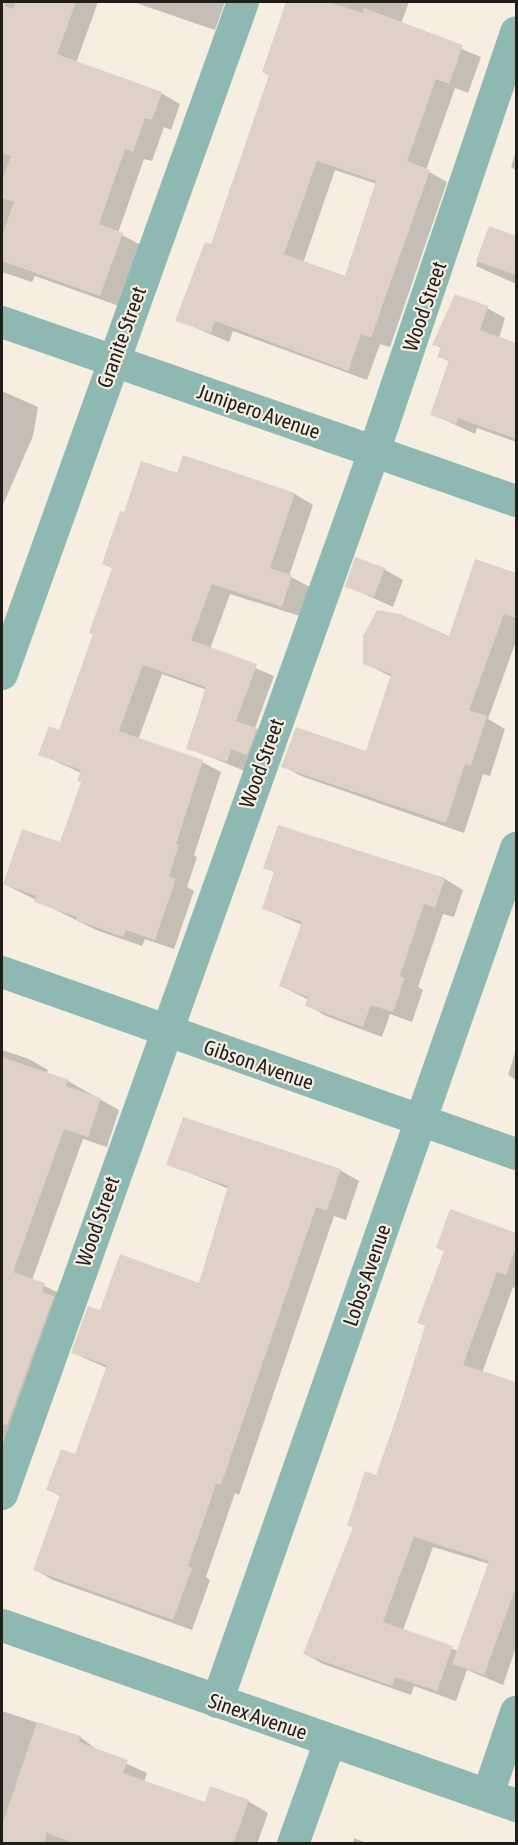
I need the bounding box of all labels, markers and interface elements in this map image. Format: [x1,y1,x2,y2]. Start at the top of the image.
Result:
street label: Wood Street [397,258,451,354]
street label: Granite Street [91,283,151,391]
street label: Junipero Avenue [194,378,324,444]
street label: Wood Street [233,715,289,811]
street label: Gibson Avenue [201,1033,317,1095]
street label: Wood Street [70,1173,124,1269]
street label: Lobos Avenue [337,1221,395,1329]
street label: Sinex Avenue [205,1687,311,1745]

